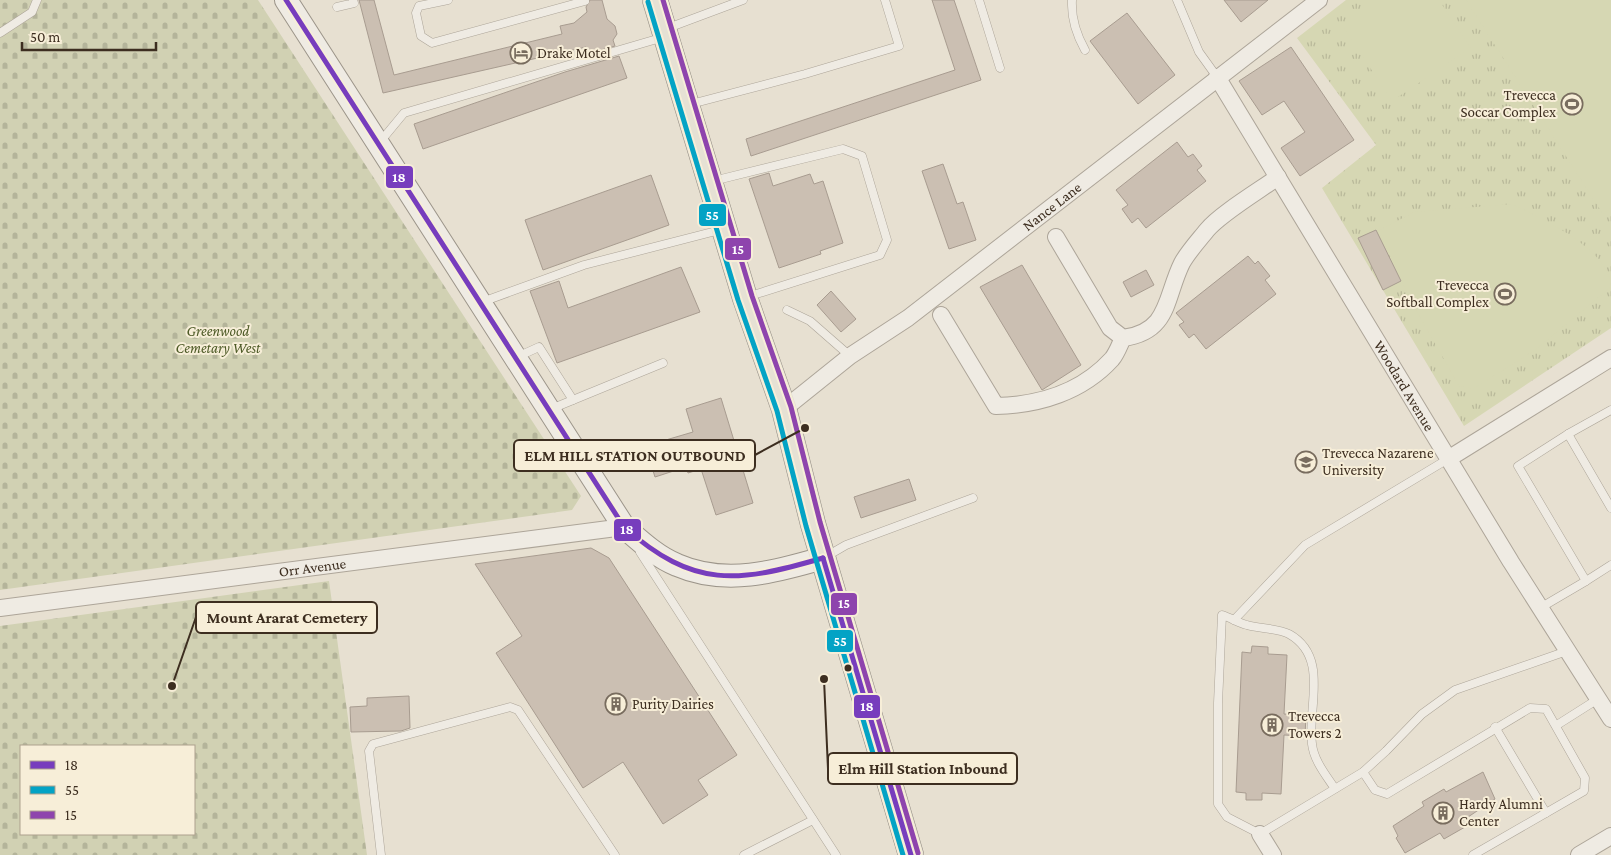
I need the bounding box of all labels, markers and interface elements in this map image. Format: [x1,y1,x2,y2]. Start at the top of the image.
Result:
scale bar [22,20,156,52]
text: 50 m [30,29,60,45]
hotel icon: Drake Motel [509,41,533,65]
place label: Drake Motel [537,45,611,61]
place label: Trevecca Soccar Complex [1461,87,1556,121]
sports icon: Trevecca Soccar Complex [1560,92,1584,116]
line badge: 18 [385,165,414,189]
text: 18 [392,169,406,185]
street label: Nance Lane [1020,179,1085,234]
line badge: 55 [698,203,727,227]
text: 55 [705,207,719,223]
line badge: 15 [724,237,752,261]
text: 15 [732,241,744,257]
place label: Trevecca Softball Complex [1386,277,1489,311]
sports icon: Trevecca Softball Complex [1493,282,1517,306]
park label: Greenwood Cemetary West [175,323,261,357]
street label: Woodard Avenue [1371,338,1438,434]
callout: ELM HILL STATION OUTBOUND [514,440,755,471]
place label: Trevecca Nazarene University [1322,445,1434,479]
text: ELM HILL STATION OUTBOUND [524,447,746,464]
school or university icon: Trevecca Nazarene University [1294,450,1318,474]
line badge: 18 [613,518,642,542]
text: 18 [620,521,634,537]
street label: Orr Avenue [278,555,347,580]
line badge: 15 [830,592,858,616]
text: 15 [838,595,850,611]
callout: Mount Ararat Cemetery [196,602,377,633]
text: Mount Ararat Cemetery [207,609,368,626]
line badge: 55 [826,629,854,653]
text: 55 [833,633,847,649]
unlabelled marker [843,663,853,673]
building icon: Purity Dairies [604,692,628,716]
line badge: 18 [853,694,881,719]
place label: Purity Dairies [632,696,714,713]
text: 18 [860,698,874,714]
place label: Trevecca Towers 2 [1288,708,1342,741]
building icon: Trevecca Towers 2 [1260,713,1284,737]
legend [20,745,195,835]
callout: Elm Hill Station Inbound [828,753,1017,784]
text: 18 [65,757,78,773]
text: Elm Hill Station Inbound [838,760,1008,777]
text: 55 [65,782,79,798]
place label: Hardy Alumni Center [1459,796,1543,829]
building icon: Hardy Alumni Center [1431,801,1455,825]
text: 15 [65,807,77,823]

